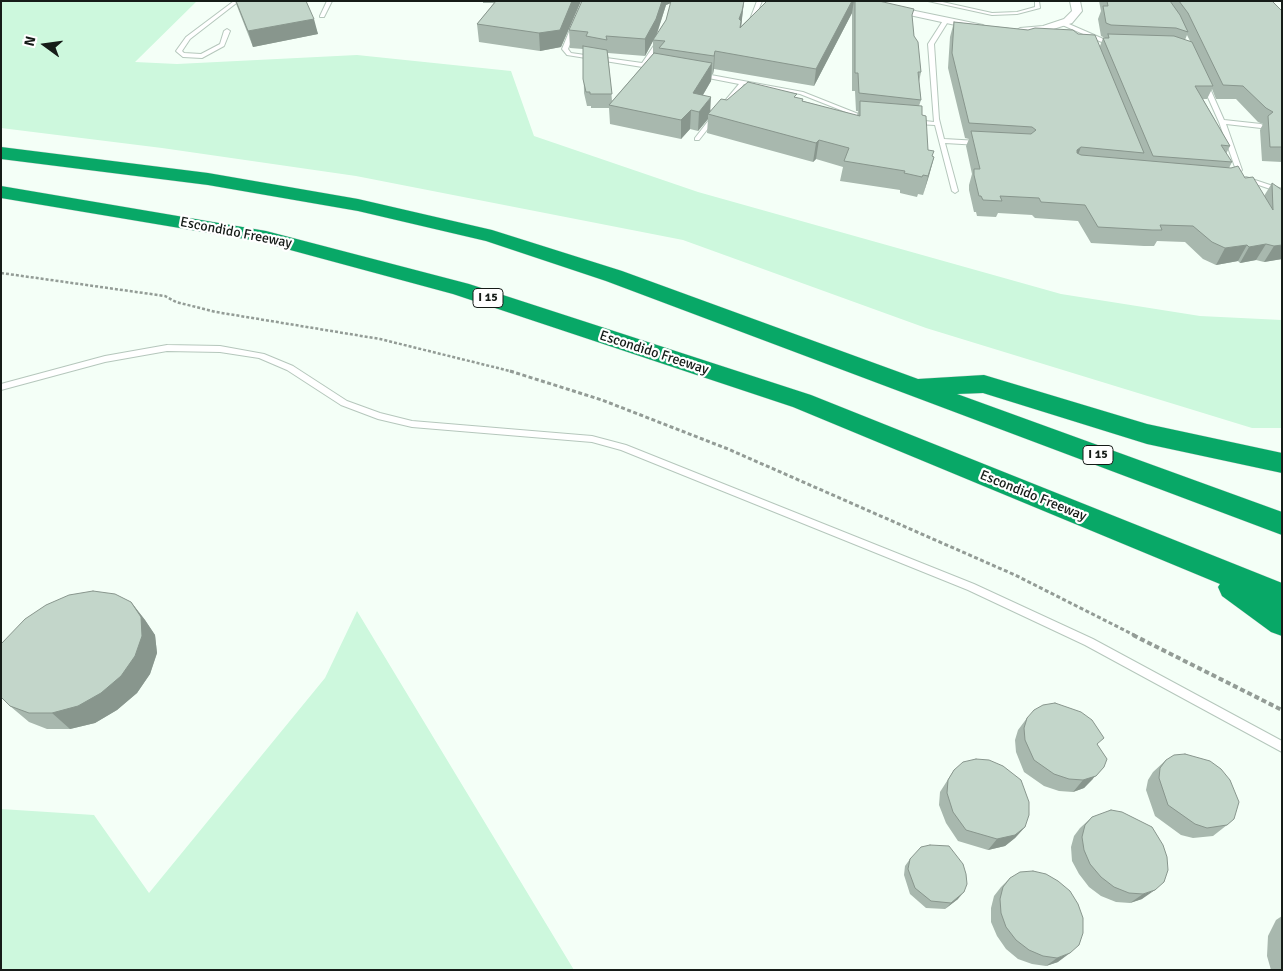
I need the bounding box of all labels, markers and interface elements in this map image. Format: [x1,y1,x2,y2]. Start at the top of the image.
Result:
north arrow [20,20,70,70]
text: N [21,34,39,48]
street label: Escondido Freeway [179,214,293,252]
road number: I 15 [473,288,503,308]
street label: Escondido Freeway [597,327,711,379]
road number: I 15 [1083,446,1113,464]
street label: Escondido Freeway [977,467,1089,525]

